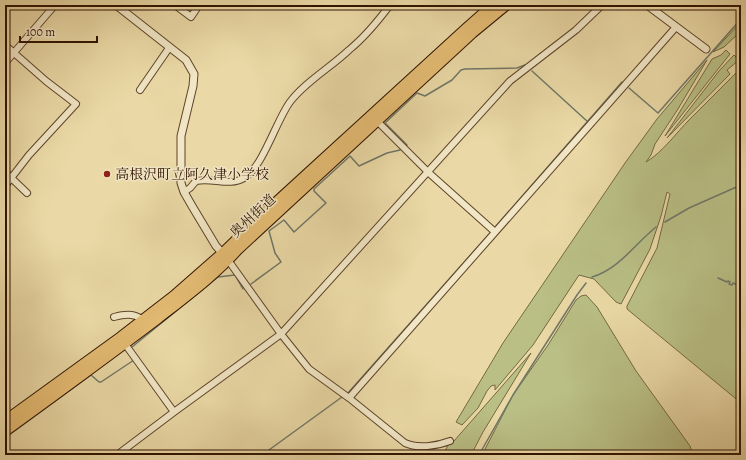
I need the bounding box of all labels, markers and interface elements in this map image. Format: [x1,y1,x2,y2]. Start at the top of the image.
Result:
scale bar [20,18,97,44]
text: 100 m [26,24,55,40]
place label: 高根沢町立阿久津小学校 [115,165,269,184]
marker: 高根沢町立阿久津小学校 [102,169,112,179]
street label: 奥州街道 [226,190,280,242]

